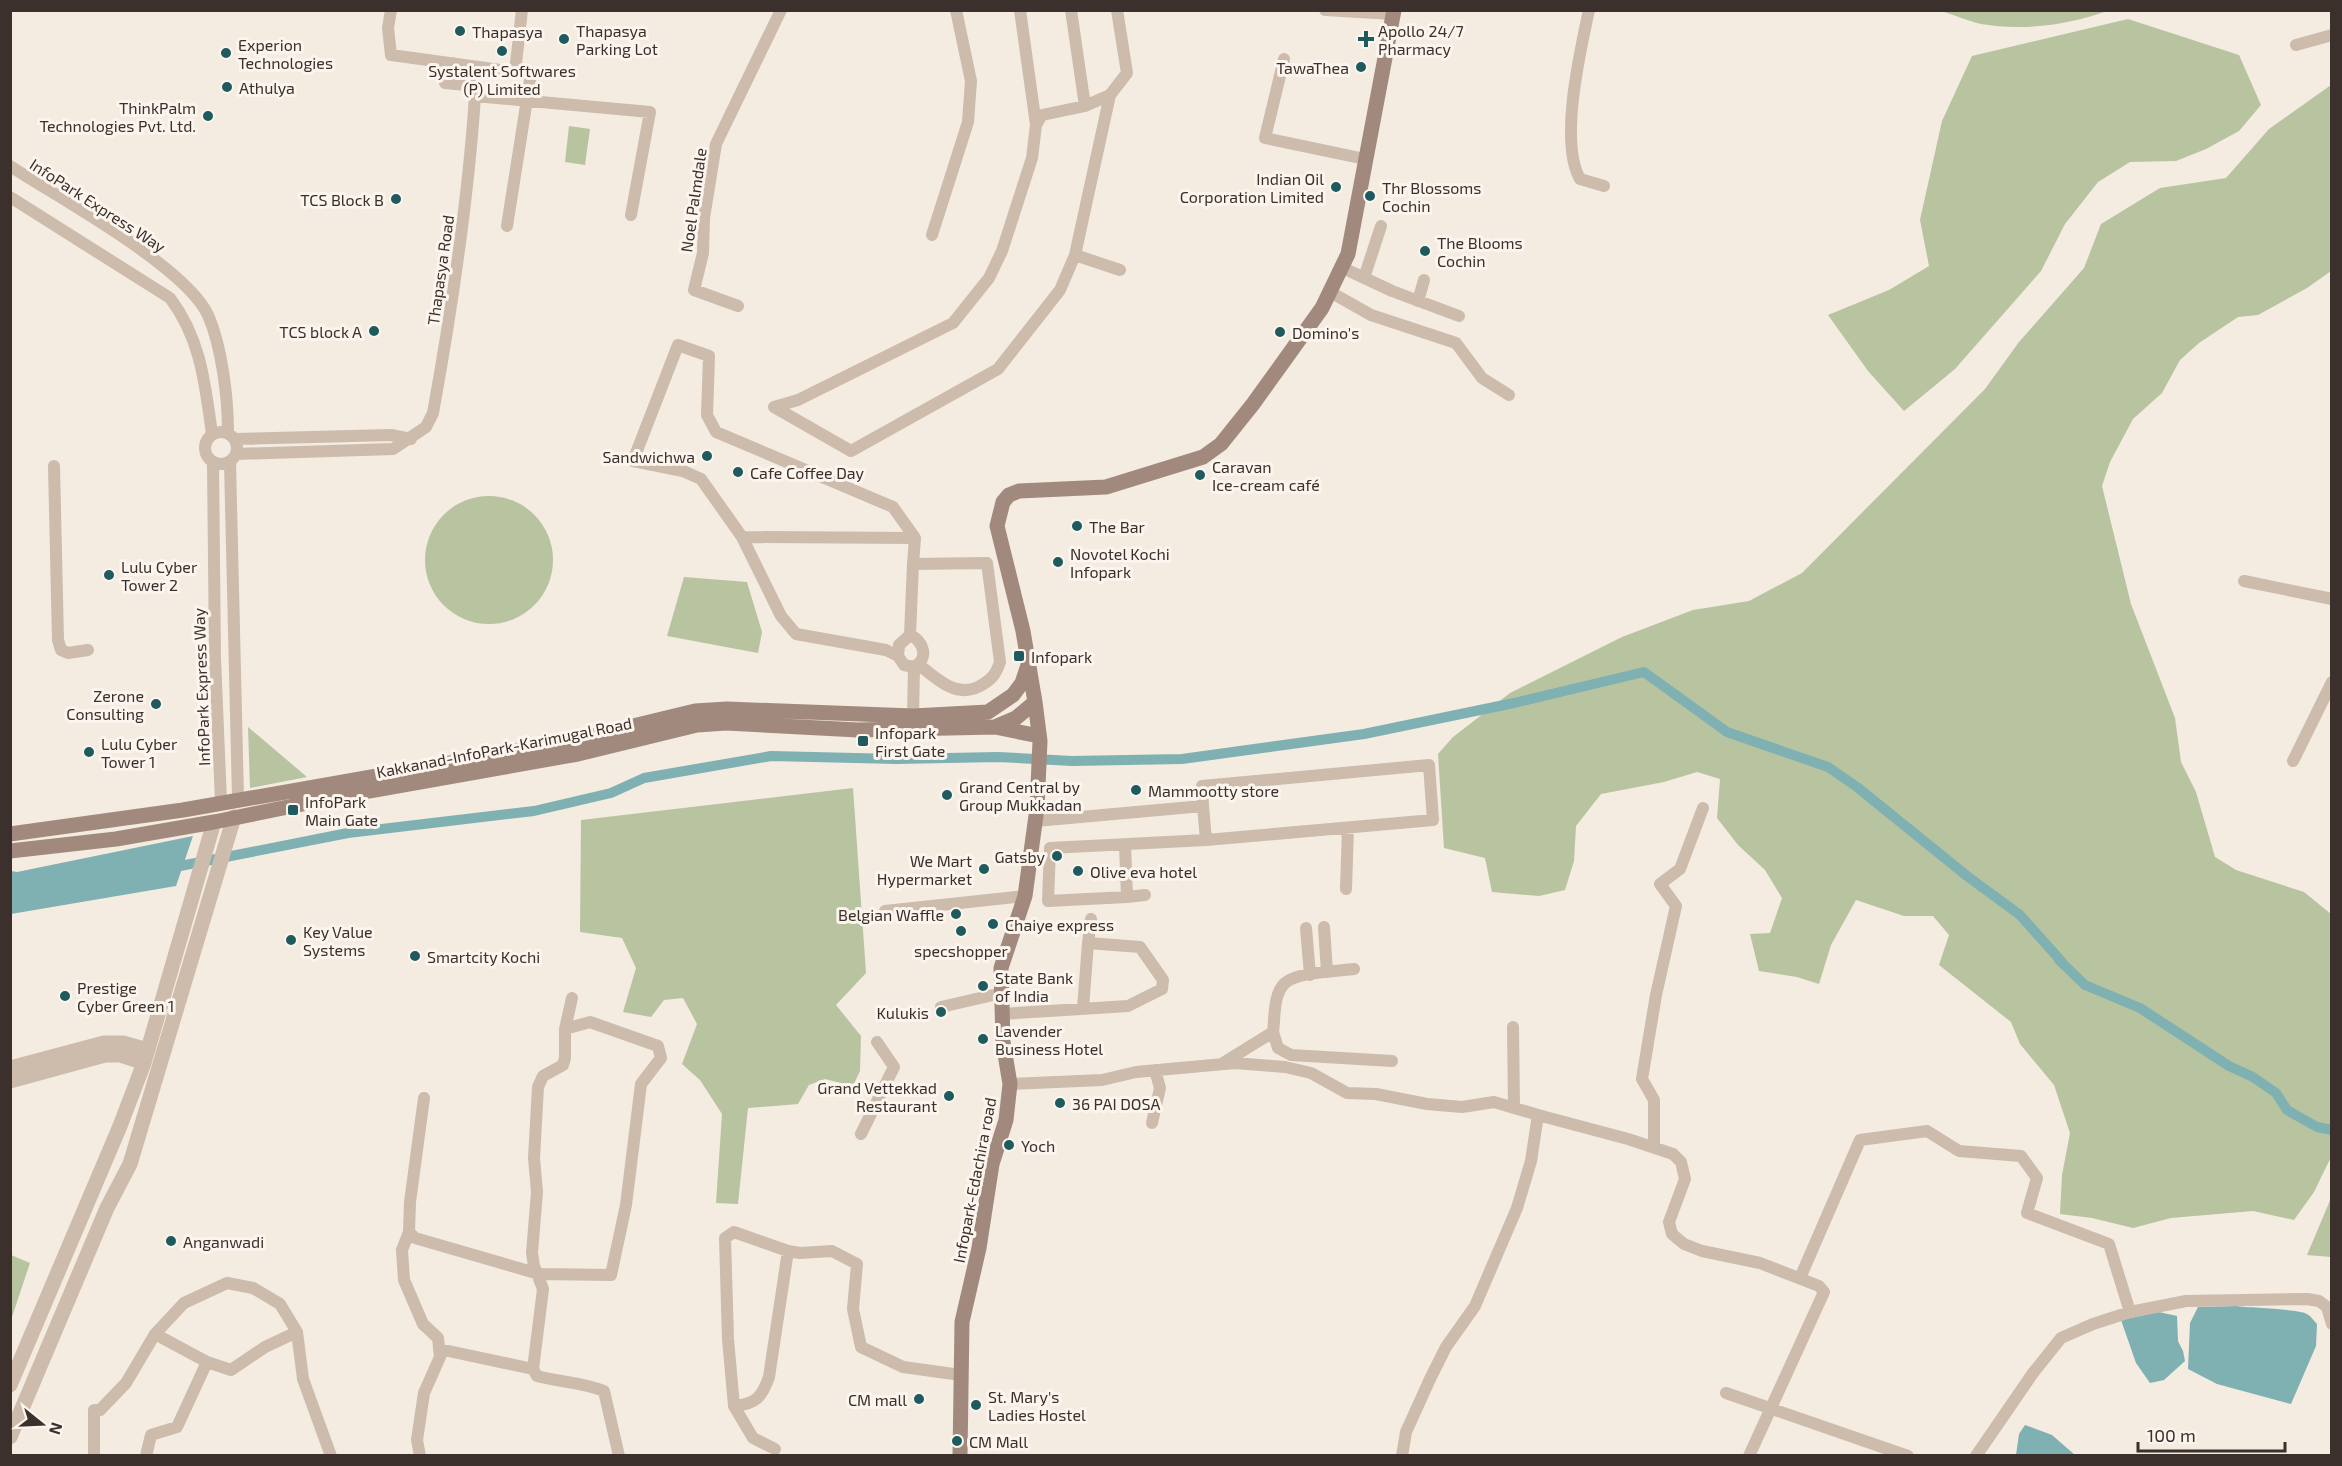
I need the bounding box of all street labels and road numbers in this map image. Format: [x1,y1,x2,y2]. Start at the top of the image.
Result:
street label: Noel Palmdale [676,147,710,253]
street label: InfoPark Express Way [27,154,170,256]
street label: Thapasya Road [423,214,457,326]
street label: InfoPark Express Way [189,607,213,766]
street label: Kakkanad-InfoPark-Karimugal Road [375,713,633,781]
street label: Infopark-Edachira road [949,1096,999,1264]

